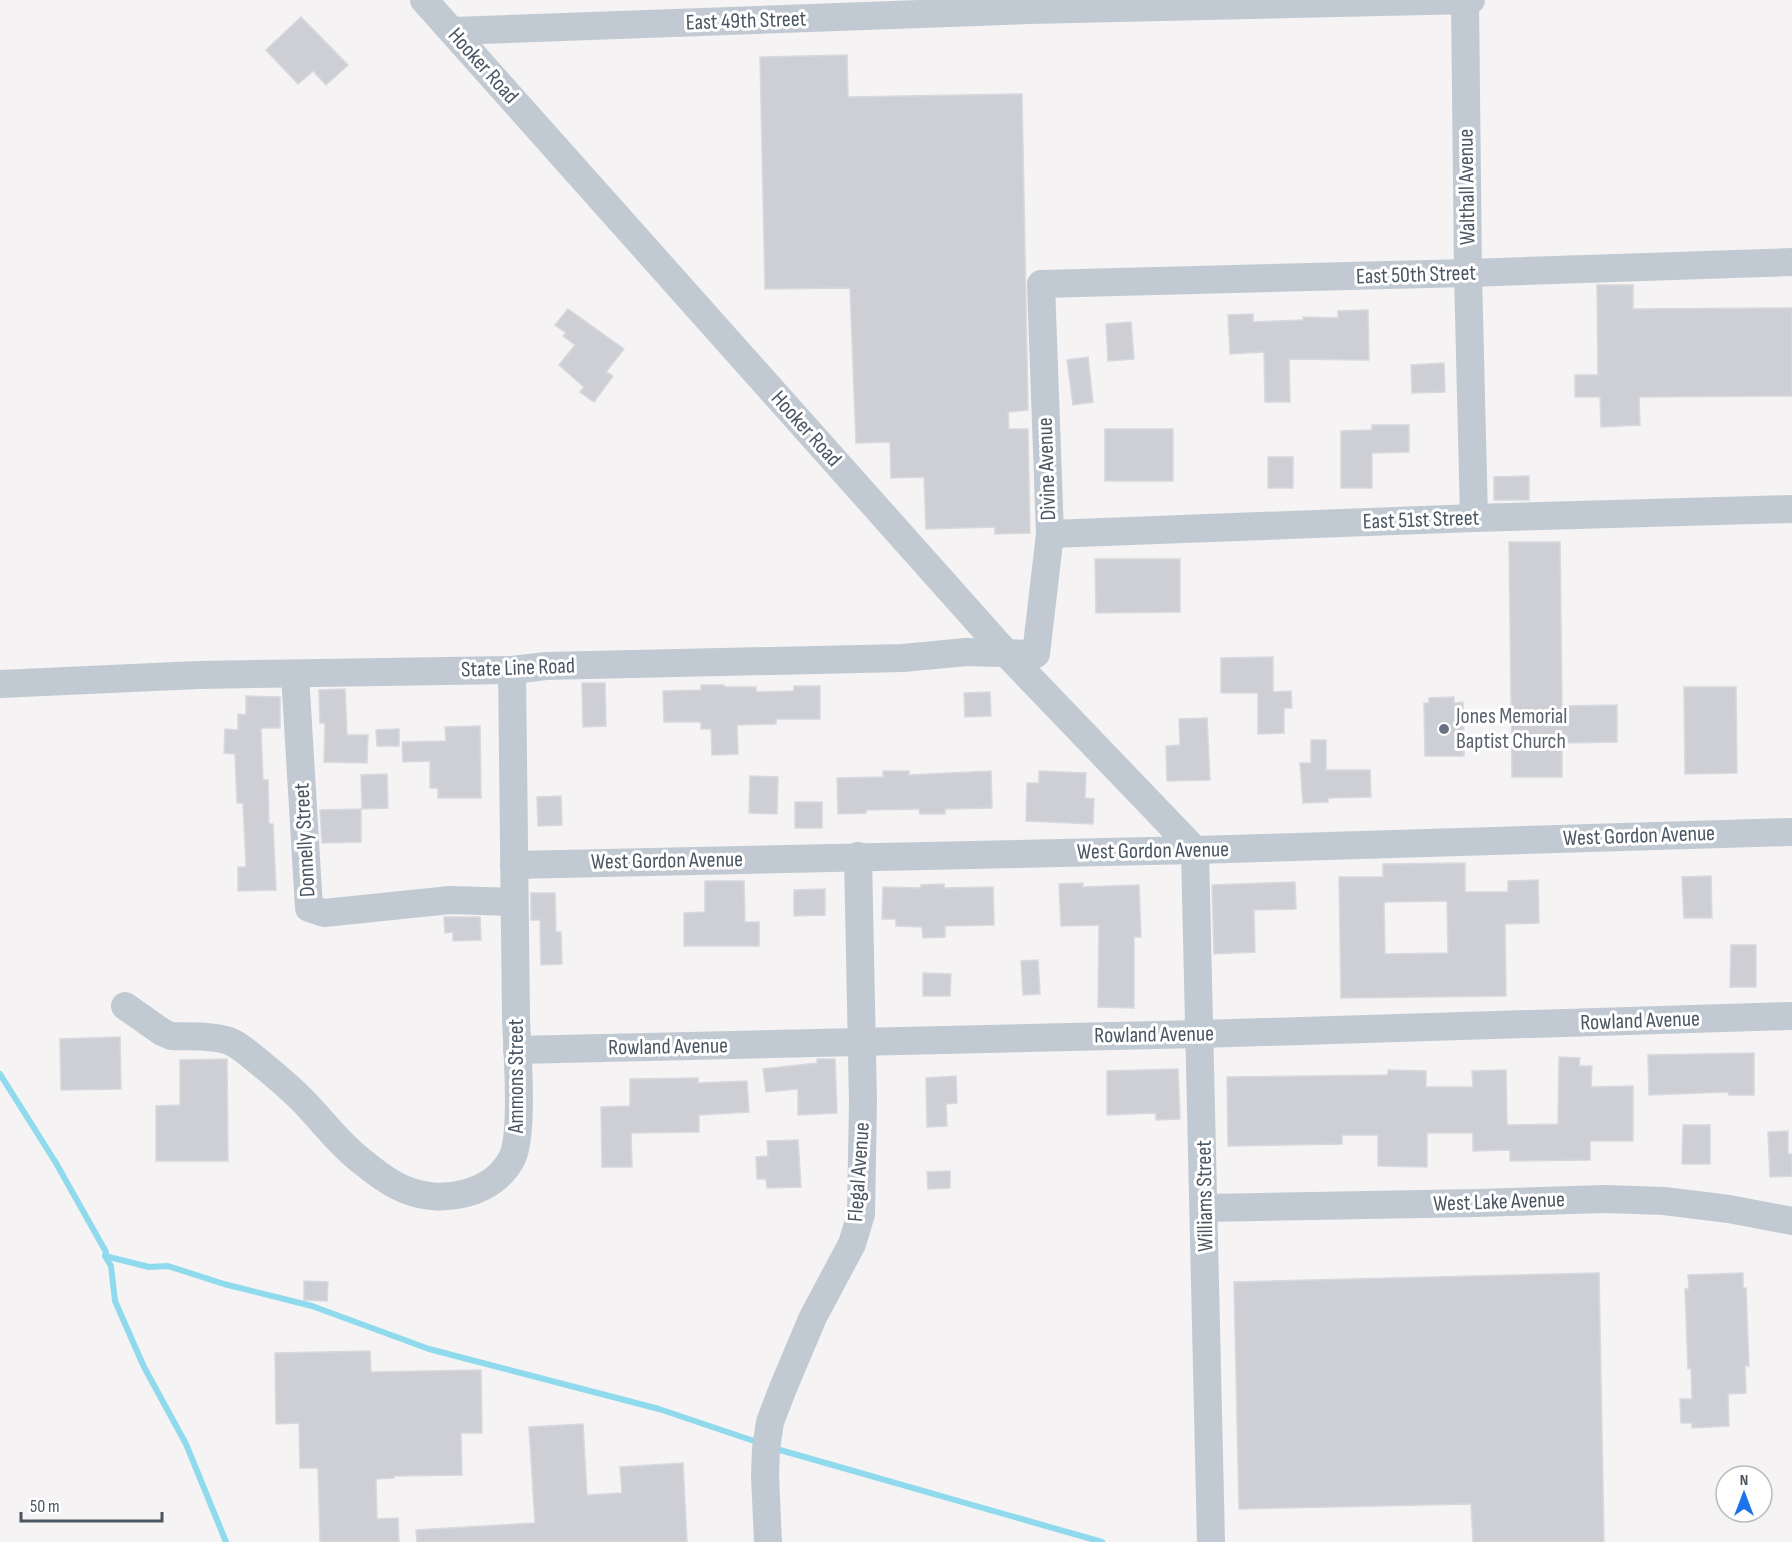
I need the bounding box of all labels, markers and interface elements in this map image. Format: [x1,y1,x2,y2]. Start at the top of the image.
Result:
street label: East 49th Street [685,5,807,37]
street label: Hooker Road [442,22,524,110]
street label: Walthall Avenue [1452,129,1482,245]
street label: East 50th Street [1356,259,1477,291]
street label: Hooker Road [765,385,847,473]
street label: Divine Avenue [1032,417,1062,521]
street label: East 51st Street [1362,504,1480,536]
street label: State Line Road [461,653,575,683]
place label: Jones Memorial Baptist Church [1455,703,1567,755]
marker: Jones Memorial Baptist Church [1437,722,1451,736]
street label: Donnelly Street [289,782,321,898]
street label: West Gordon Avenue [1563,820,1715,852]
street label: West Gordon Avenue [1077,836,1229,866]
street label: West Gordon Avenue [591,846,743,876]
street label: Rowland Avenue [1580,1005,1700,1037]
street label: Ammons Street [503,1018,530,1134]
street label: Rowland Avenue [1094,1020,1214,1050]
street label: Rowland Avenue [608,1032,728,1062]
street label: Flegal Avenue [842,1121,876,1223]
street label: Williams Street [1191,1140,1219,1252]
street label: West Lake Avenue [1433,1186,1565,1218]
north arrow [1714,1464,1774,1524]
text: N [1740,1471,1748,1490]
scale bar [21,1485,162,1523]
text: 50 m [30,1496,60,1517]

